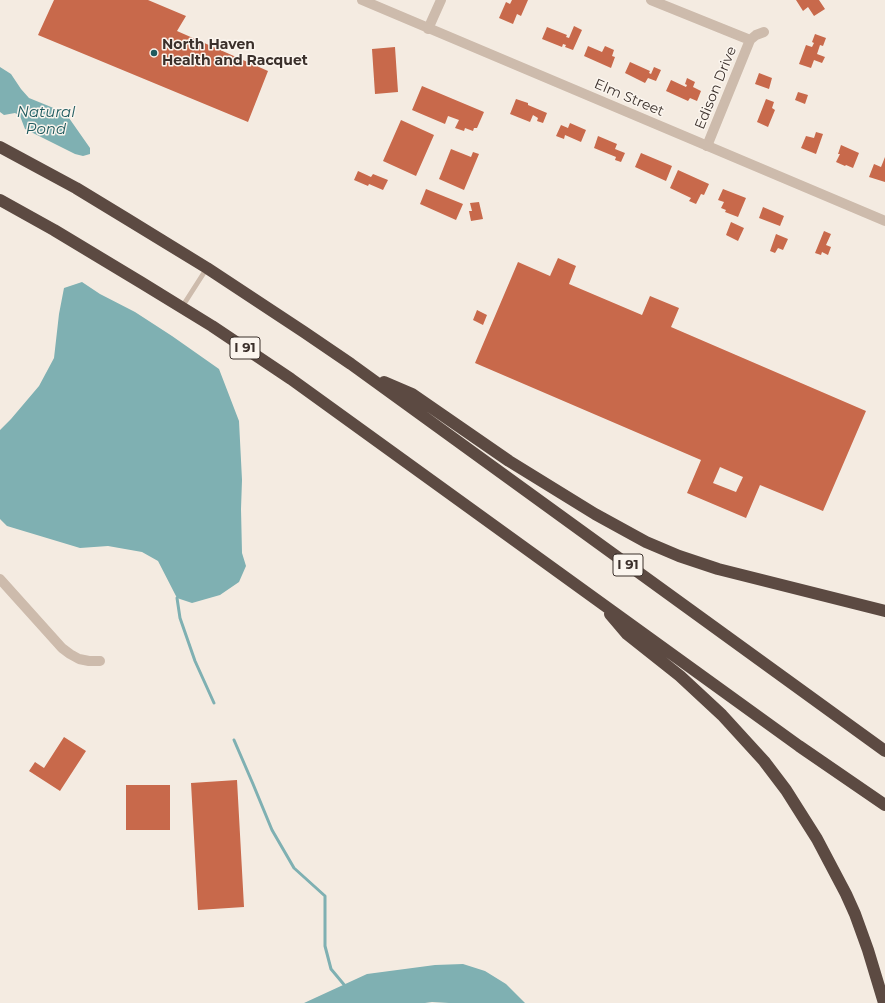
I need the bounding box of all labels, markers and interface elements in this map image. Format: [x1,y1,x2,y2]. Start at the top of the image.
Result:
place label: North Haven Health and Racquet [162,37,308,70]
street label: Edison Drive [692,44,740,132]
marker: North Haven Health and Racquet [149,48,159,58]
street label: Elm Street [592,76,666,120]
water label: Natural Pond [17,104,75,139]
road number: I 91 [230,337,260,359]
road number: I 91 [613,554,643,576]

